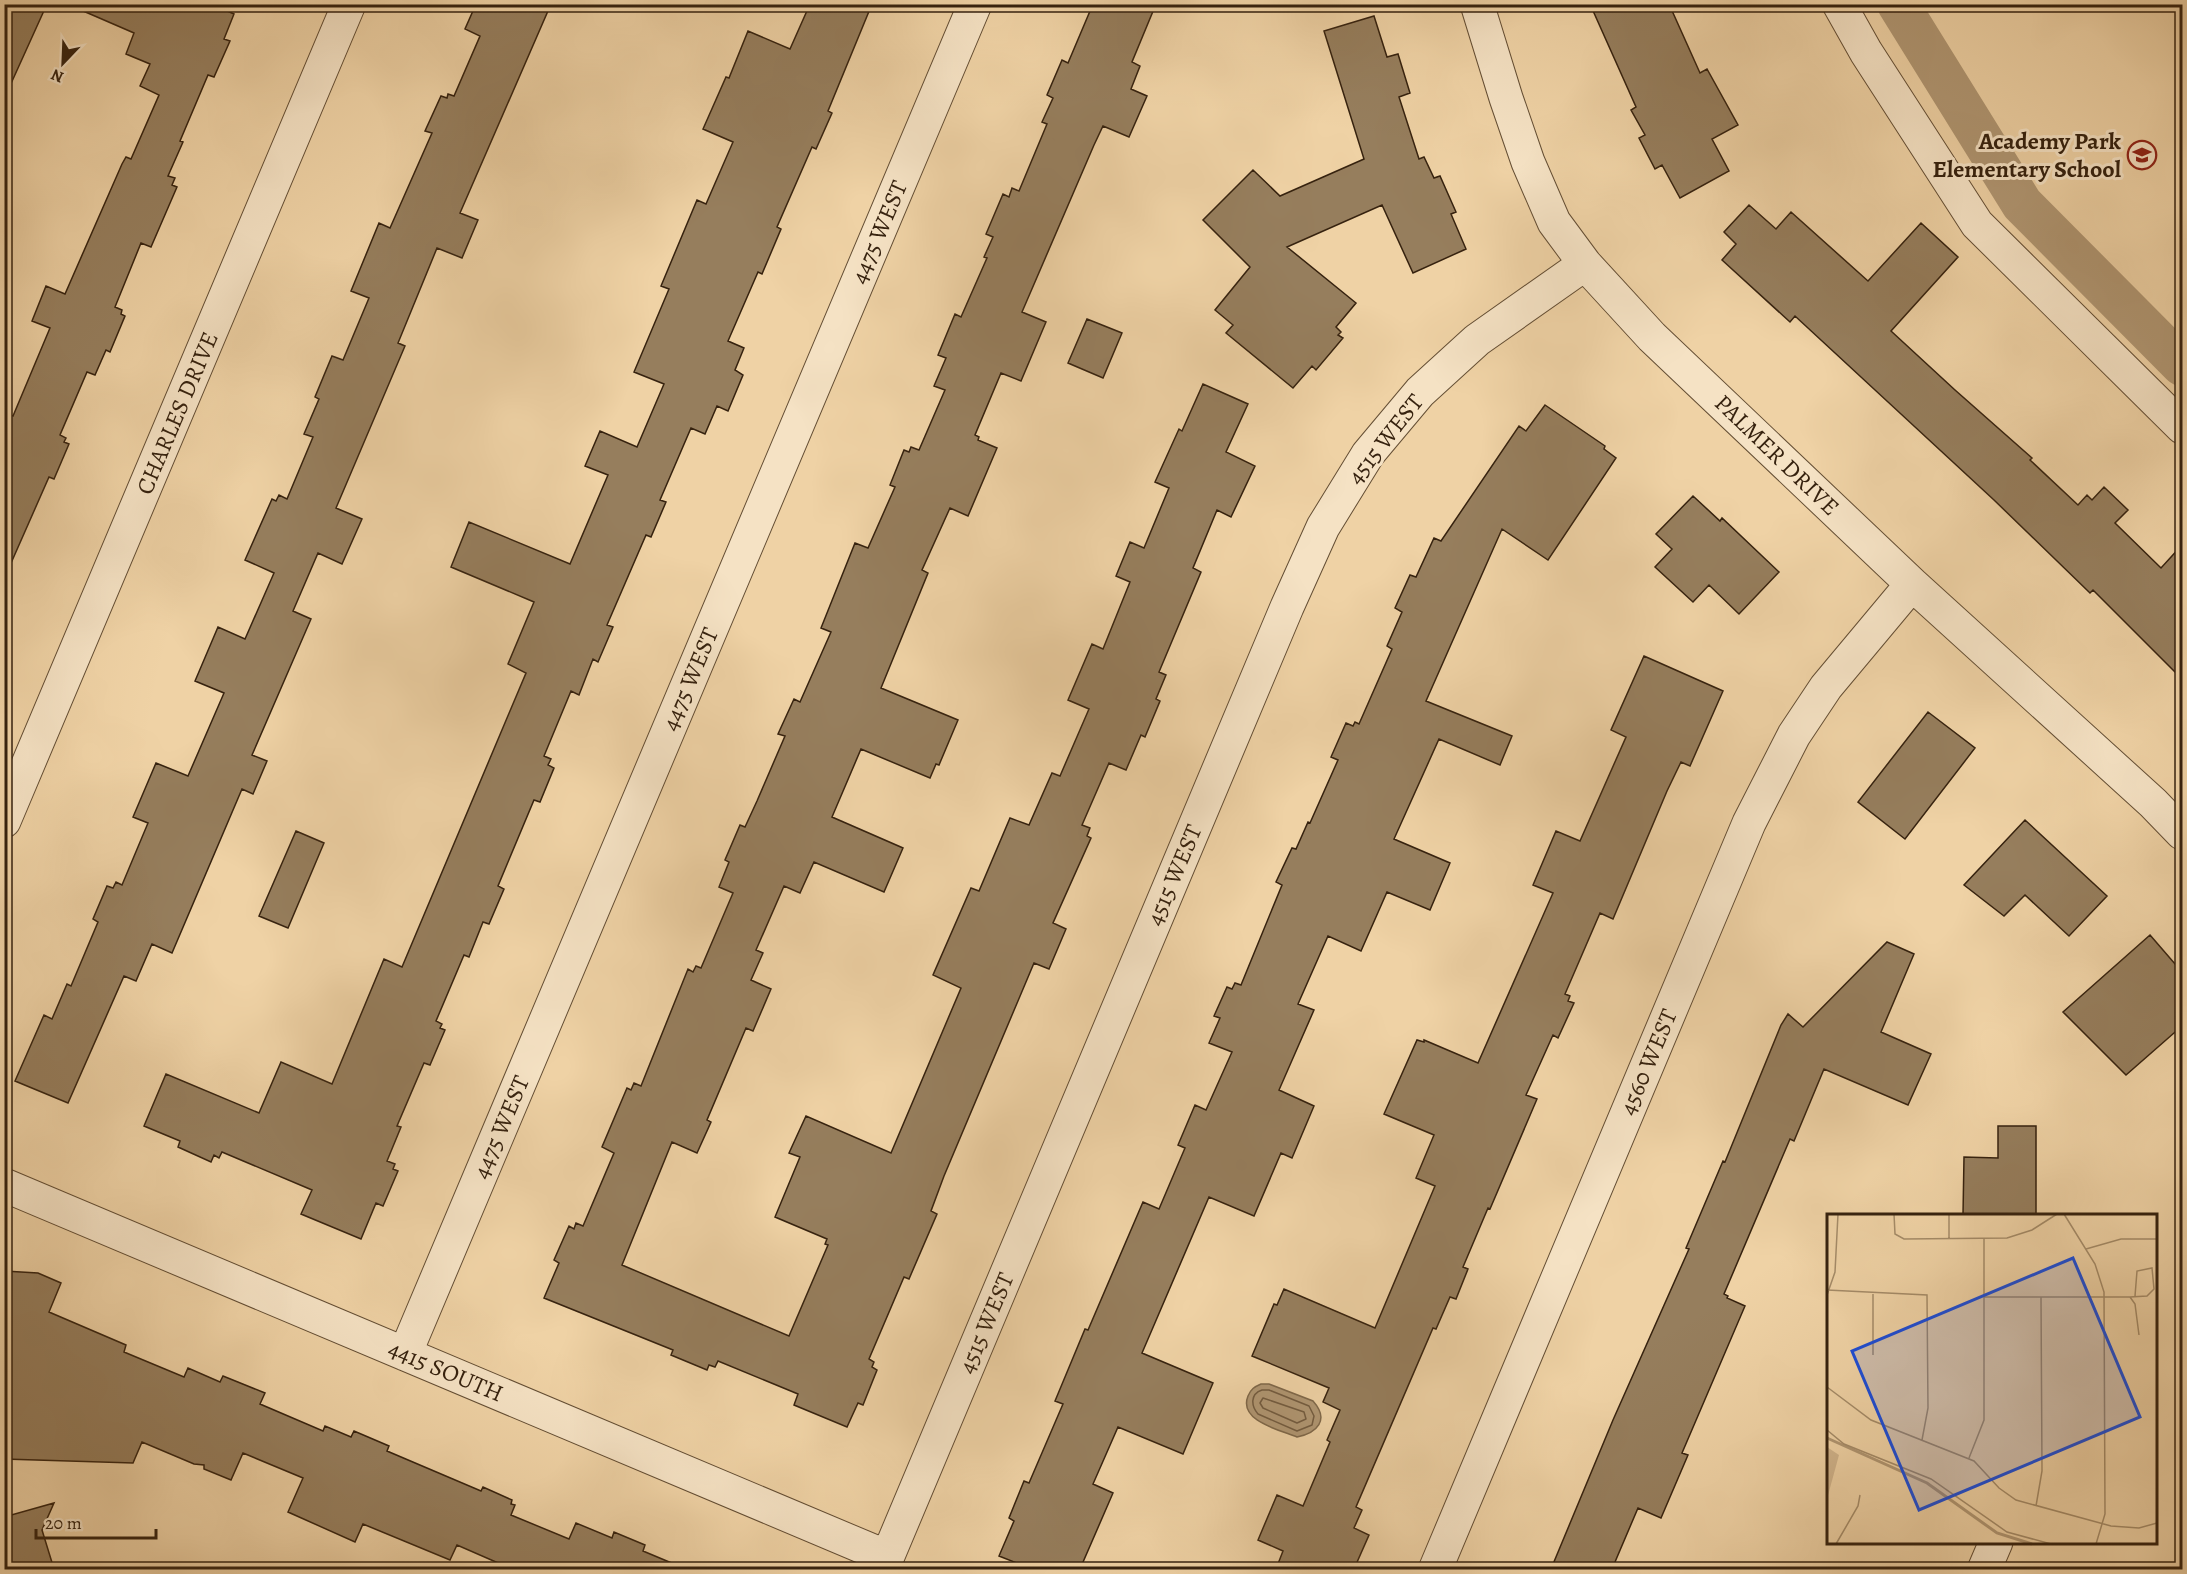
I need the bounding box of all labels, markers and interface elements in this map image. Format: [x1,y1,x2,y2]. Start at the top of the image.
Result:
north arrow [33,33,93,93]
text: N [48,63,67,88]
place label: Academy Park Elementary School [1933,125,2122,185]
school or university icon: Academy Park Elementary School [2126,139,2158,171]
street label: 4475 WEST [843,175,915,289]
street label: CHARLES DRIVE [128,327,226,499]
street label: 4515 WEST [1339,387,1431,491]
street label: PALMER DRIVE [1708,387,1846,523]
street label: 4475 WEST [654,622,726,736]
street label: 4515 WEST [1138,820,1210,930]
street label: 4560 WEST [1611,1004,1685,1120]
street label: 4475 WEST [465,1070,537,1184]
inset map [1827,1214,2157,1544]
street label: 4515 WEST [950,1268,1022,1378]
street label: 4415 SOUTH [384,1332,508,1410]
scale bar [36,1502,156,1540]
text: 20 m [45,1511,82,1535]

